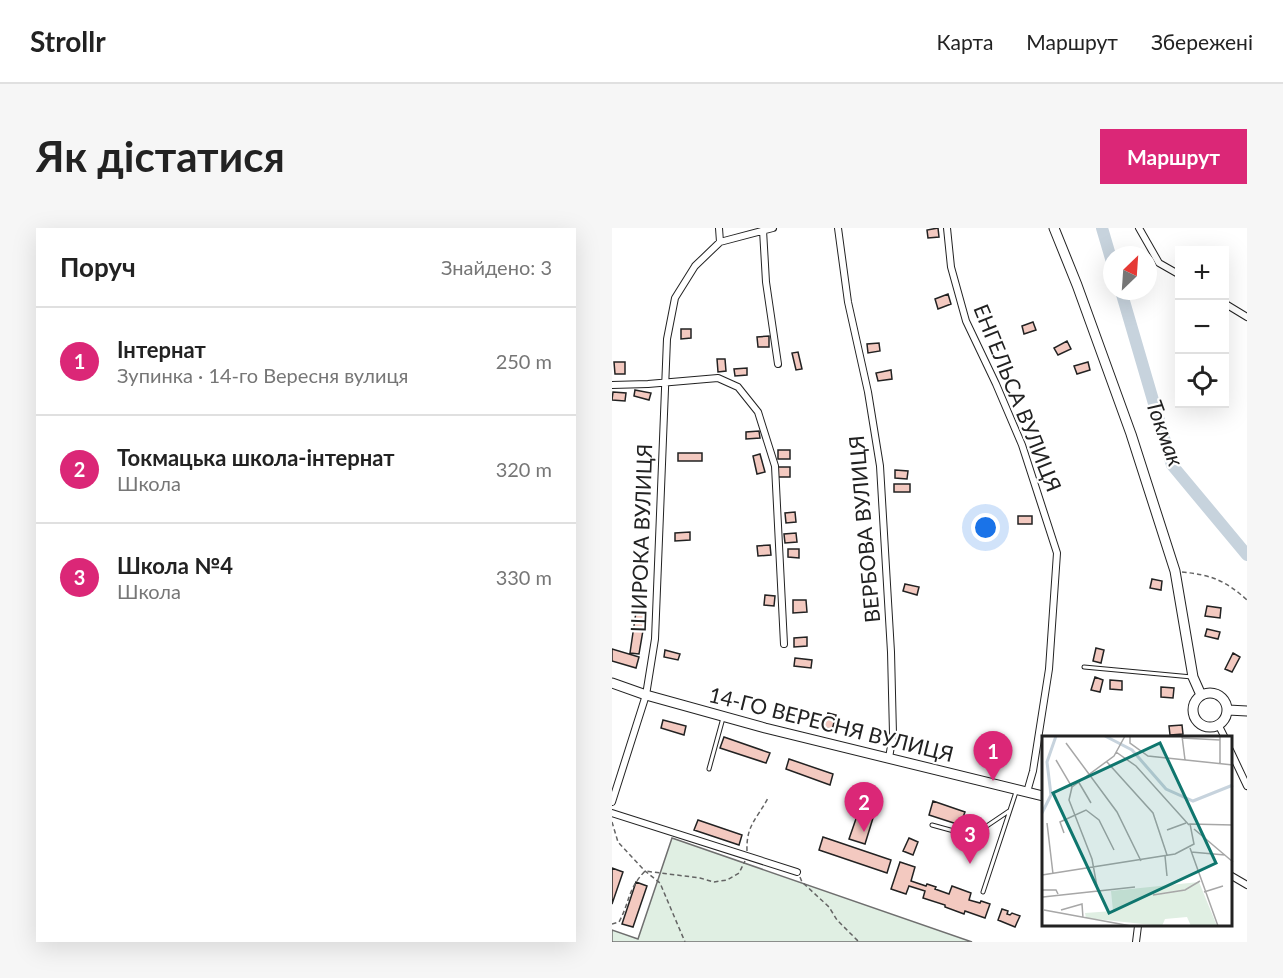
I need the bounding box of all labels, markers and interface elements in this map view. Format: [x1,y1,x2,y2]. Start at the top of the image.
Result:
text: Strollr [30,24,106,58]
text: Карта [937,29,993,54]
text: Маршрут [1026,29,1118,54]
text: Збережені [1151,29,1253,54]
button: Маршрут [1100,129,1247,184]
text: Як дістатися [36,131,285,181]
north arrow [1103,246,1157,300]
map controls [1175,246,1229,408]
button: + [1175,246,1229,300]
text: Поруч [60,251,136,283]
text: Знайдено: 3 [441,255,552,279]
street label: ЕНГЕЛЬСА ВУЛИЦЯ [969,300,1067,495]
button: − [1175,300,1229,354]
text: Інтернат [117,336,206,363]
text: 1 [74,349,85,373]
text: 250 m [496,349,552,373]
button: locate [1175,354,1229,408]
text: Зупинка · 14-го Вересня вулиця [117,363,408,387]
water label: Токмак [1141,396,1190,470]
street label: ВЕРБОВА ВУЛИЦЯ [843,434,884,624]
street label: ШИРОКА ВУЛИЦЯ [625,443,656,633]
text: Токмацька школа-інтернат [117,444,395,471]
text: 2 [74,457,85,481]
text: 320 m [496,457,552,481]
text: Школа [117,471,181,495]
your location [971,513,1000,542]
text: Школа №4 [117,552,233,579]
text: 3 [74,565,85,589]
text: 330 m [496,565,552,589]
text: Школа [117,579,181,603]
street label: 14-ГО ВЕРЕСНЯ ВУЛИЦЯ [706,681,956,766]
pin: 1 [974,732,1012,781]
inset map [1042,736,1232,927]
pin: 2 [844,782,884,832]
pin: 3 [950,814,990,864]

